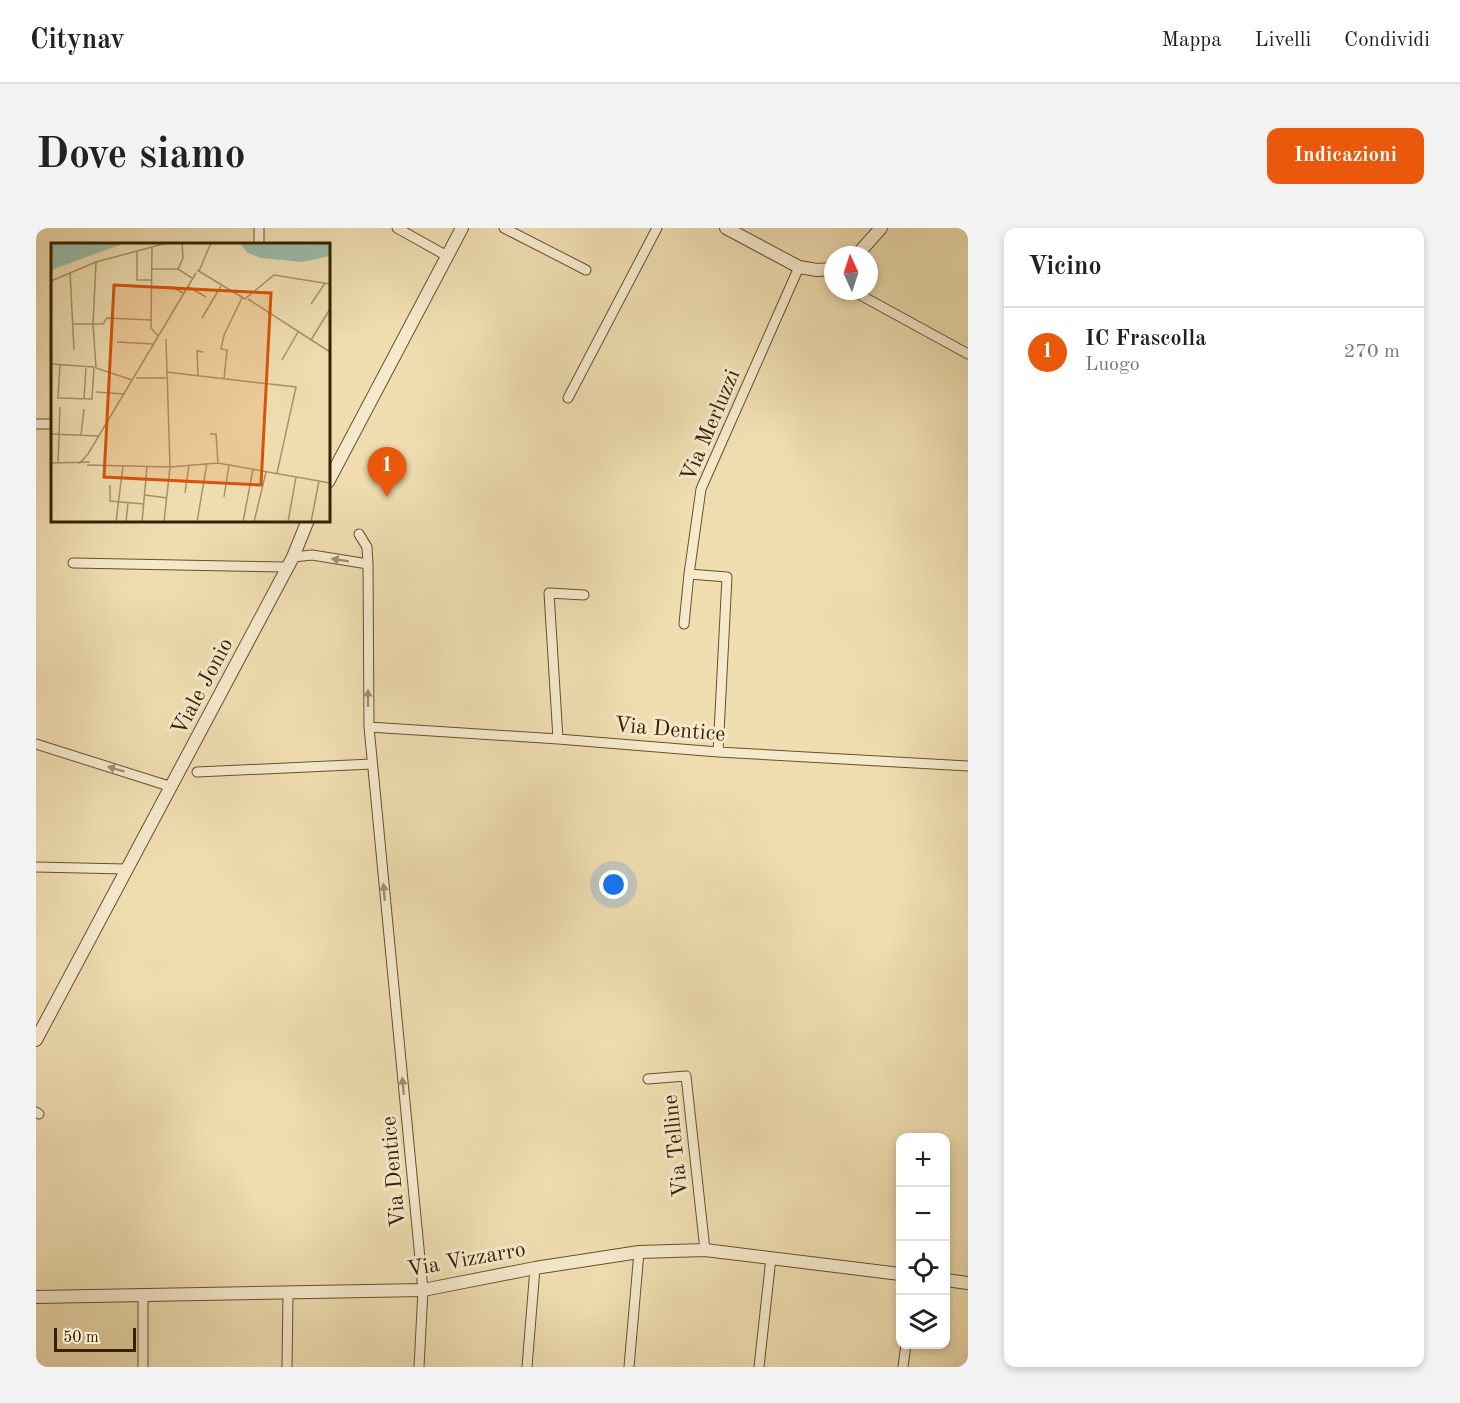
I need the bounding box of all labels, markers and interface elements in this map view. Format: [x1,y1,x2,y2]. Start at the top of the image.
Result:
text: Citynav [30,27,125,55]
text: Mappa [1161,30,1222,51]
text: Livelli [1255,30,1311,51]
text: Condividi [1344,30,1430,51]
button: Indicazioni [1267,128,1424,184]
text: Dove siamo [36,135,246,177]
inset map [51,243,330,522]
north arrow [824,246,878,300]
text: Vicino [1028,254,1102,280]
text: IC Frascolla [1085,328,1206,350]
text: 1 [1042,342,1053,362]
text: 270 m [1344,342,1400,362]
text: Luogo [1085,355,1140,375]
street label: Via Merluzzi [677,366,744,485]
pin: 1 [368,448,406,497]
one-way arrow [330,555,349,564]
street label: Viale Jonio [168,635,237,739]
one-way arrow [364,688,373,707]
street label: Via Dentice [613,714,726,746]
one-way arrow [107,764,125,773]
your location [599,870,628,899]
one-way arrow [379,882,389,901]
one-way arrow [398,1076,408,1095]
street label: Via Telline [660,1093,692,1198]
street label: Via Dentice [378,1115,410,1228]
map controls [896,1133,950,1349]
button: + [896,1133,950,1187]
button: − [896,1187,950,1241]
street label: Via Vizzarro [405,1239,527,1281]
button: locate [896,1241,950,1295]
button: layers [896,1295,950,1349]
scale bar [54,1325,136,1352]
text: 50 m [63,1330,99,1346]

